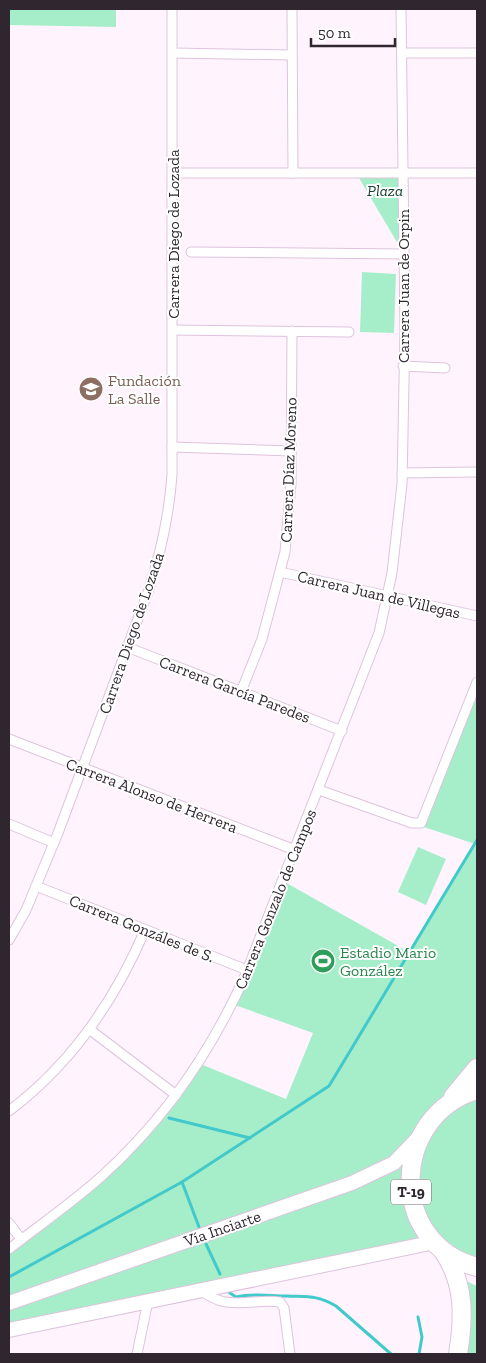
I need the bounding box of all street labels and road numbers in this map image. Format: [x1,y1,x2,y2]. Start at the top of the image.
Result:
street label: Carrera Diego de Lozada [164,149,183,319]
street label: Carrera Juan de Orpin [394,208,413,363]
street label: Carrera Díaz Moreno [276,397,301,543]
street label: Carrera Diego de Lozada [95,550,168,716]
street label: Carrera Juan de Villegas [296,566,462,622]
street label: Carrera García Paredes [157,652,313,727]
street label: Carrera Alonso de Herrera [63,754,240,837]
street label: Carrera Gonzalo de Campos [231,806,320,992]
street label: Carrera Gonzáles de S. [66,891,217,966]
road number: T-19 [391,1180,431,1204]
street label: Vía Inciarte [180,1206,263,1251]

